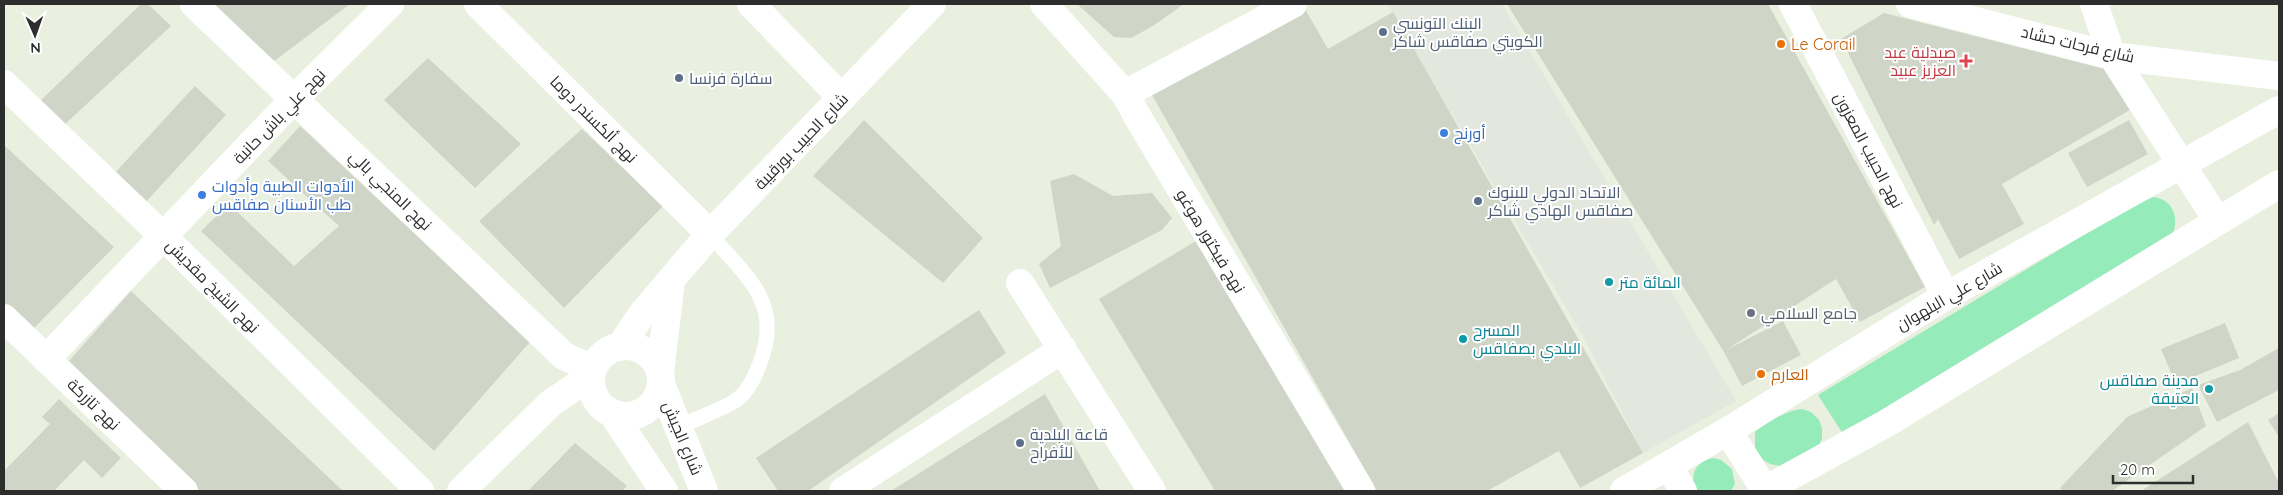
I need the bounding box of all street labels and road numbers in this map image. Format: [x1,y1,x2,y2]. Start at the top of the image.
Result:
street label: شارع فرحات حشاد [2019,21,2137,69]
street label: نهج علي باش حانبة [229,64,332,170]
street label: نهج ألكسندر دوما [545,71,642,168]
street label: شارع الحبيب بورقيبة [750,88,854,195]
street label: نهج الحبيب المعزون [1828,89,1908,212]
street label: نهج المنجي بالي [343,146,436,237]
street label: نهج فيكتور هوغو [1170,186,1250,298]
street label: نهج الشيخ مقديش [161,235,264,338]
street label: شارع علي البلهوان [1892,258,2008,338]
street label: نهج تازركة [62,374,125,436]
street label: شارع الجيش [657,398,708,479]

